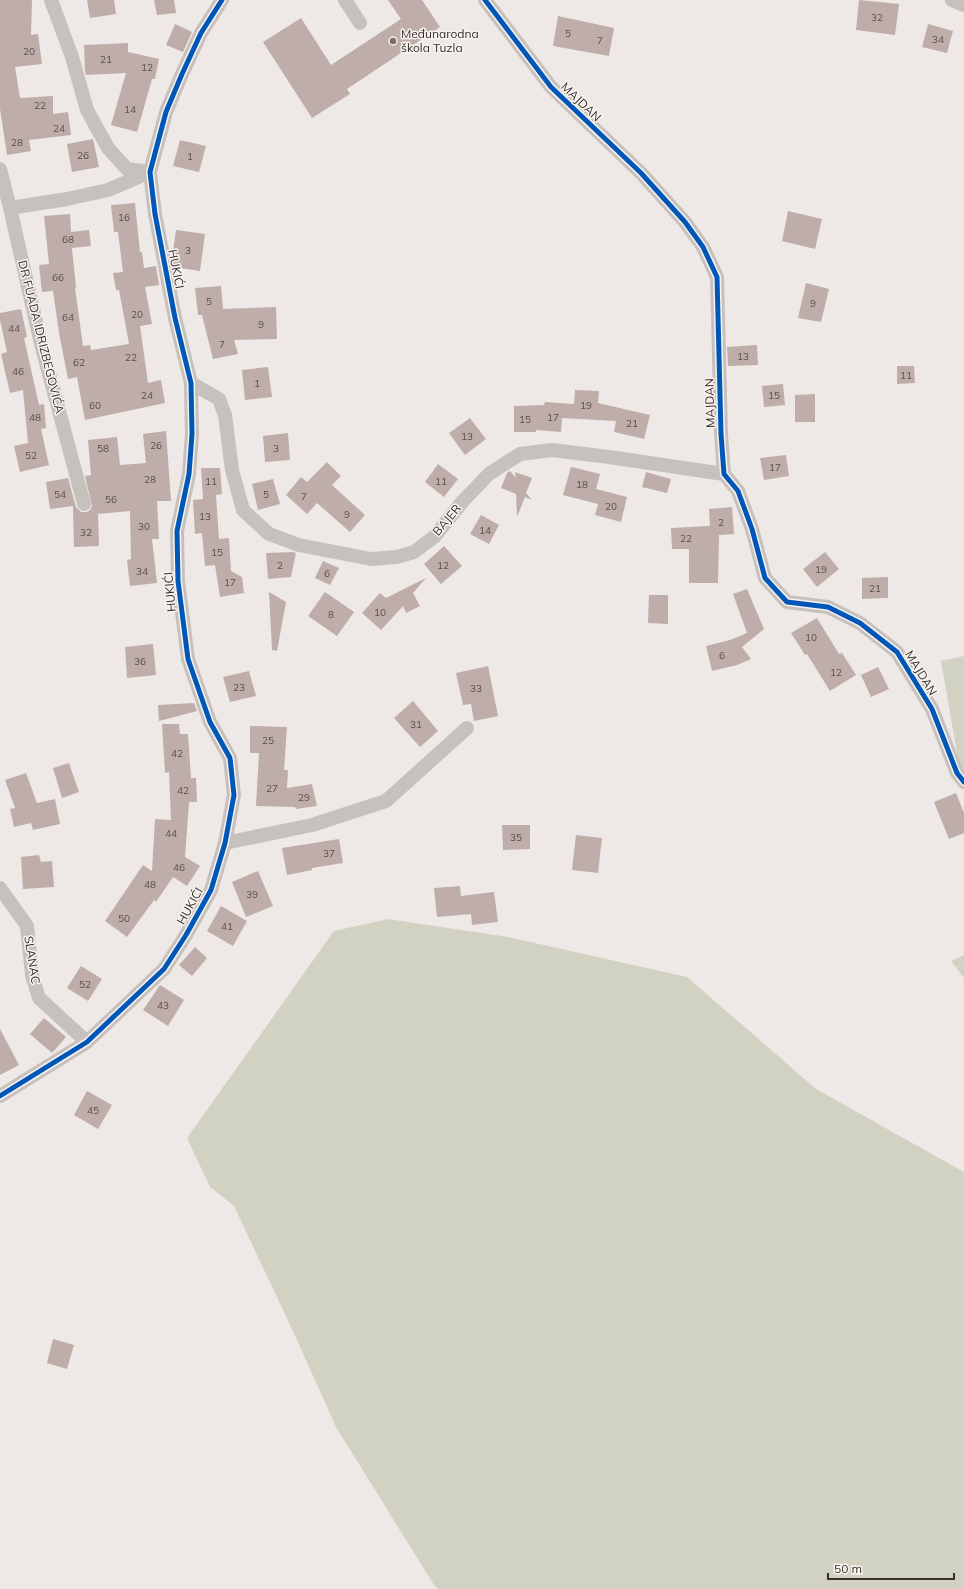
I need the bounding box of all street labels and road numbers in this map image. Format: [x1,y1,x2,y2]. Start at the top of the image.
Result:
street label: MAJDAN [558,79,605,124]
street label: HUKIĆI [165,248,188,290]
street label: DR FUADA IDRIZBEGOVIĆA [15,259,68,415]
street label: MAJDAN [701,378,718,428]
street label: BAJER [429,501,464,538]
street label: HUKIĆI [160,571,179,613]
street label: MAJDAN [902,647,941,698]
street label: HUKIĆI [173,885,206,927]
street label: SLANAC [21,935,44,985]

